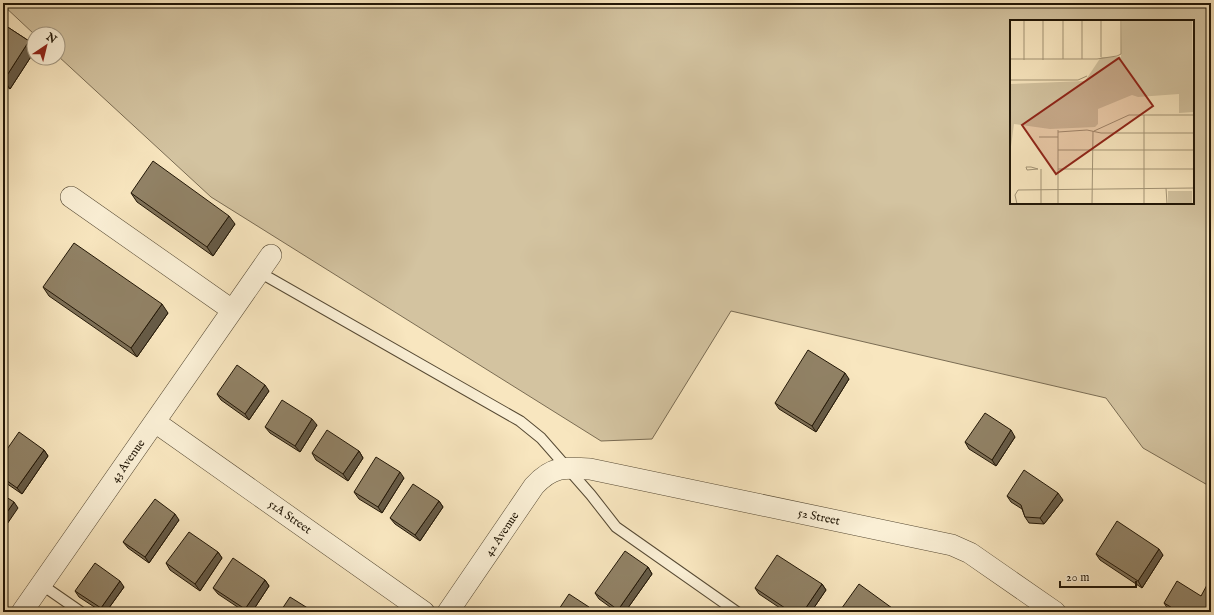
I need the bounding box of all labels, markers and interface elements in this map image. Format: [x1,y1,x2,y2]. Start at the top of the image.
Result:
inset map [1010,20,1194,204]
north arrow [26,26,66,66]
text: N [42,30,59,47]
street label: 43 Avenue [108,436,149,486]
street label: 51A Street [265,497,315,537]
street label: 52 Street [797,505,841,529]
street label: 42 Avenue [482,508,523,559]
scale bar [1060,563,1136,589]
text: 20 m [1066,570,1089,585]

